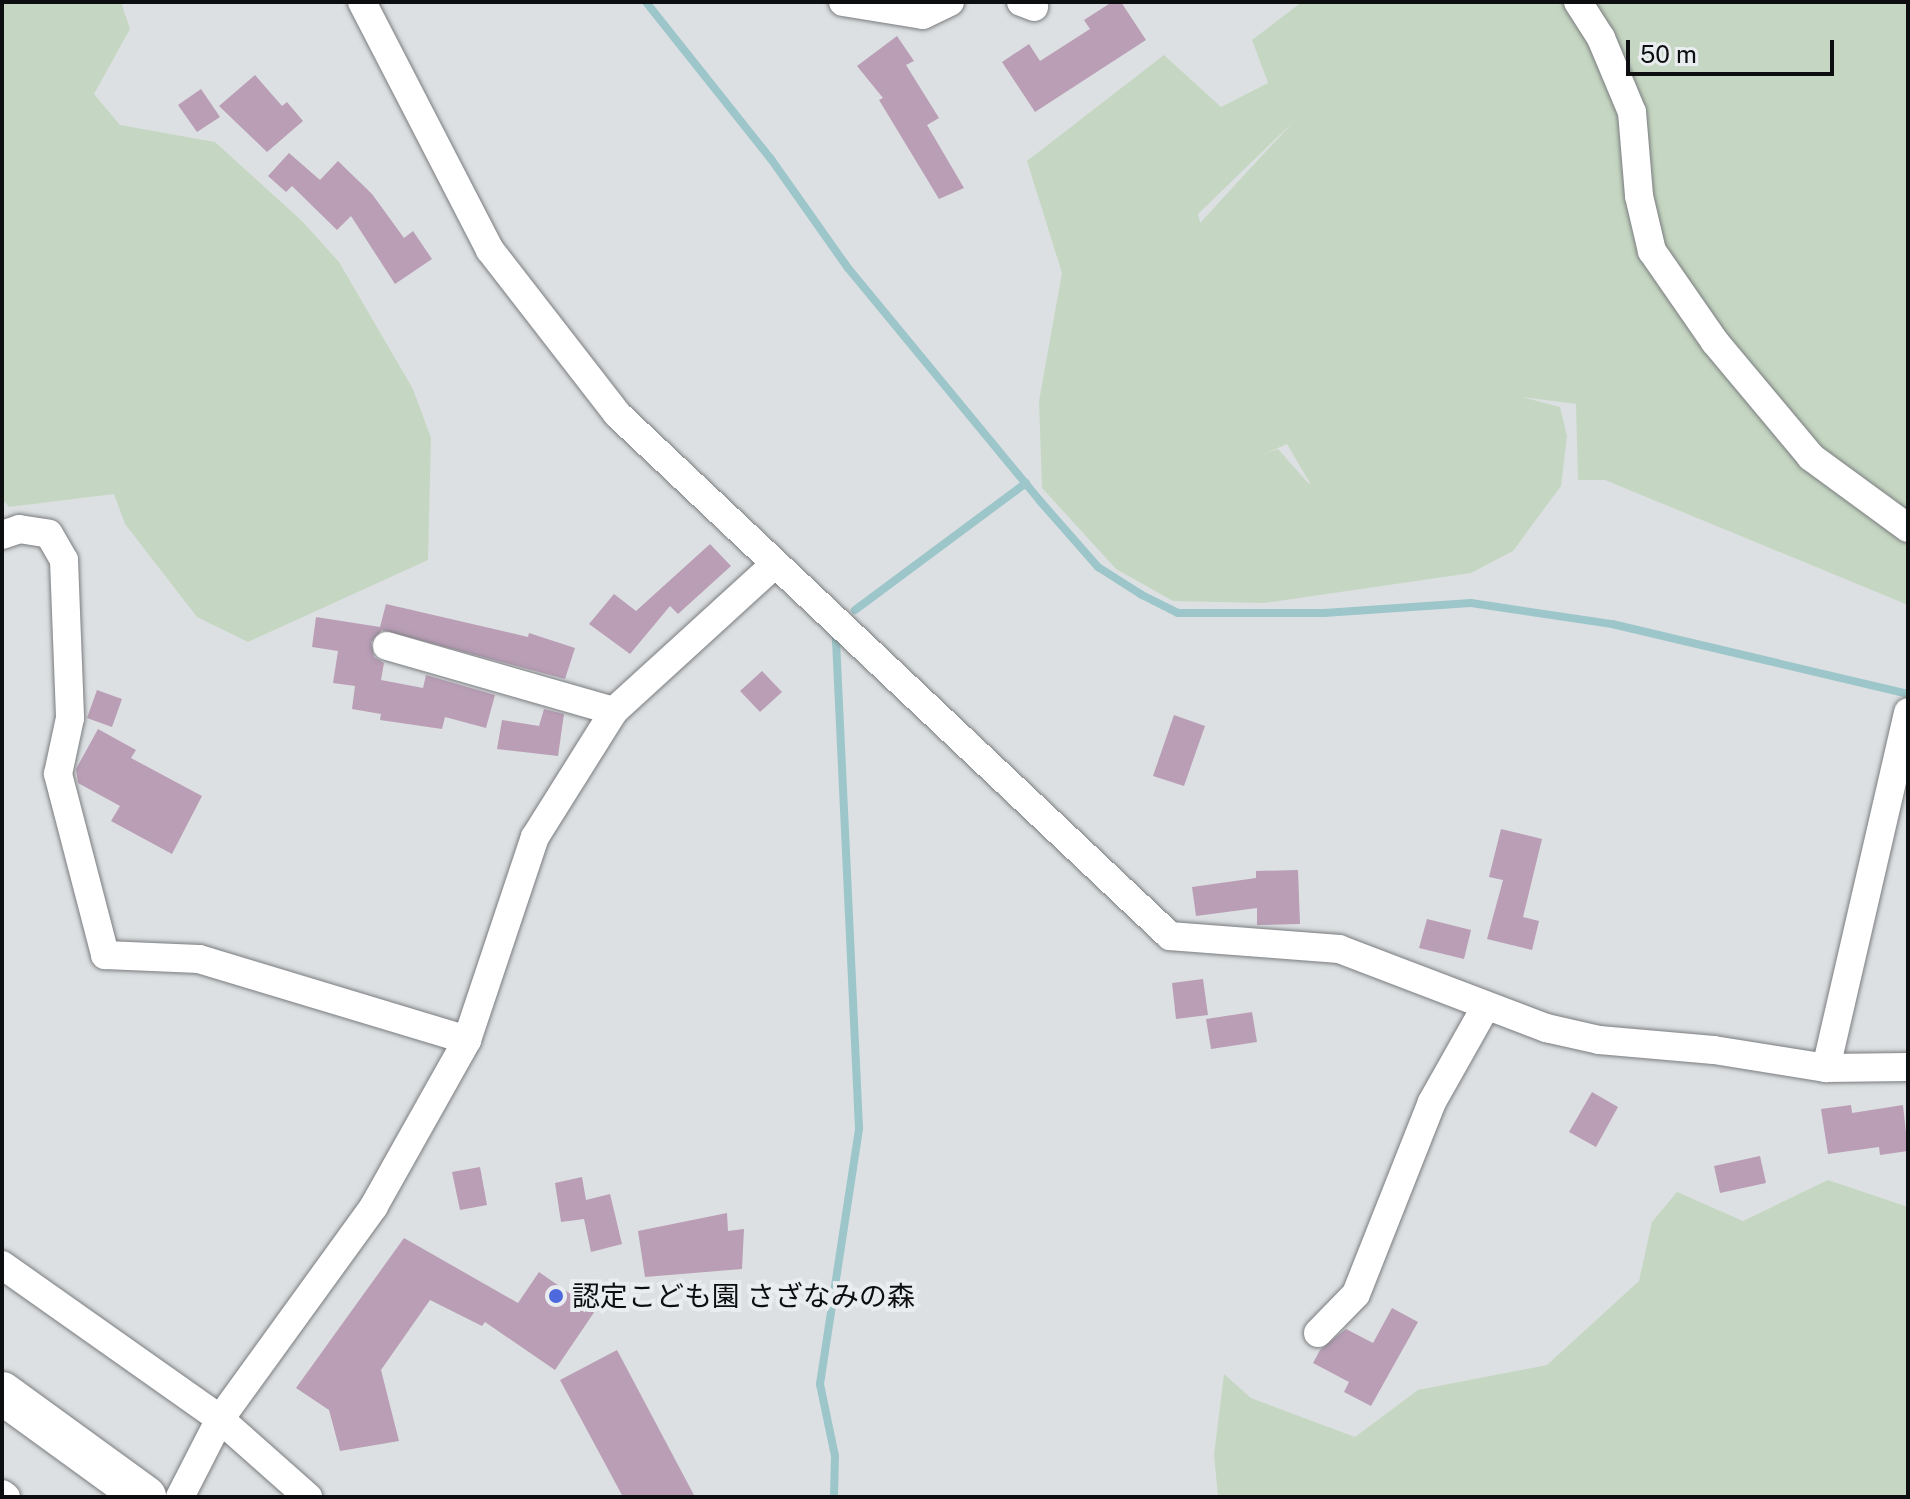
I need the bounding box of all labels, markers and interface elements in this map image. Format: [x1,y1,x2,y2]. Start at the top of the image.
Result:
scale bar [1630,24,1838,74]
text: 50 m [1640,40,1697,68]
place label: 認定こども園 さざなみの森 [572,1279,915,1313]
marker: 認定こども園 さざなみの森 [547,1287,565,1305]

